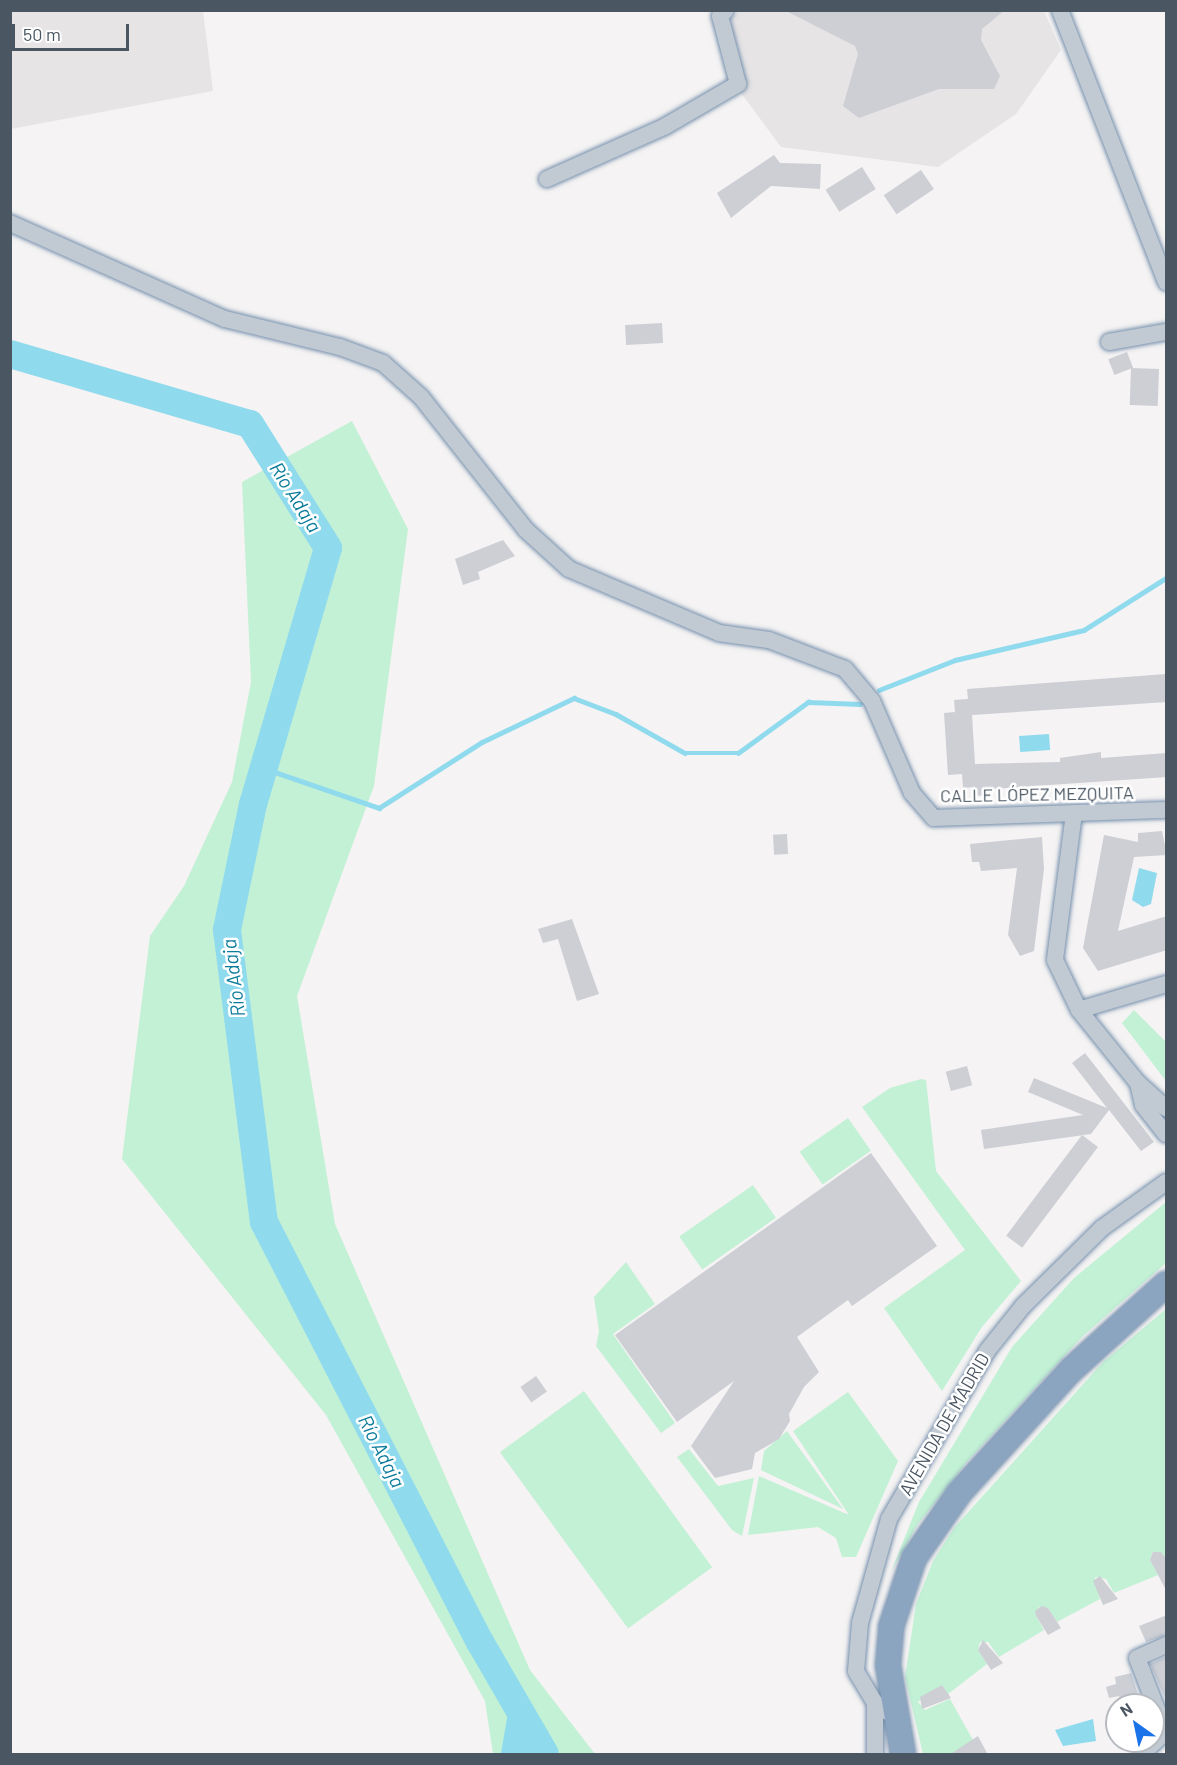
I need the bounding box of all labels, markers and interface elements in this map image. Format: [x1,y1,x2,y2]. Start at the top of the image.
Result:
scale bar [15,12,132,50]
text: 50 m [23,23,61,45]
water label: Río Adaja [265,457,327,537]
street label: CALLE LÓPEZ MEZQUITA [940,782,1134,806]
water label: Río Adaja [216,938,250,1018]
street label: AVENIDA DE MADRID [894,1349,994,1499]
water label: Río Adaja [353,1411,411,1491]
north arrow [1105,1693,1165,1753]
text: N [1116,1698,1136,1720]

